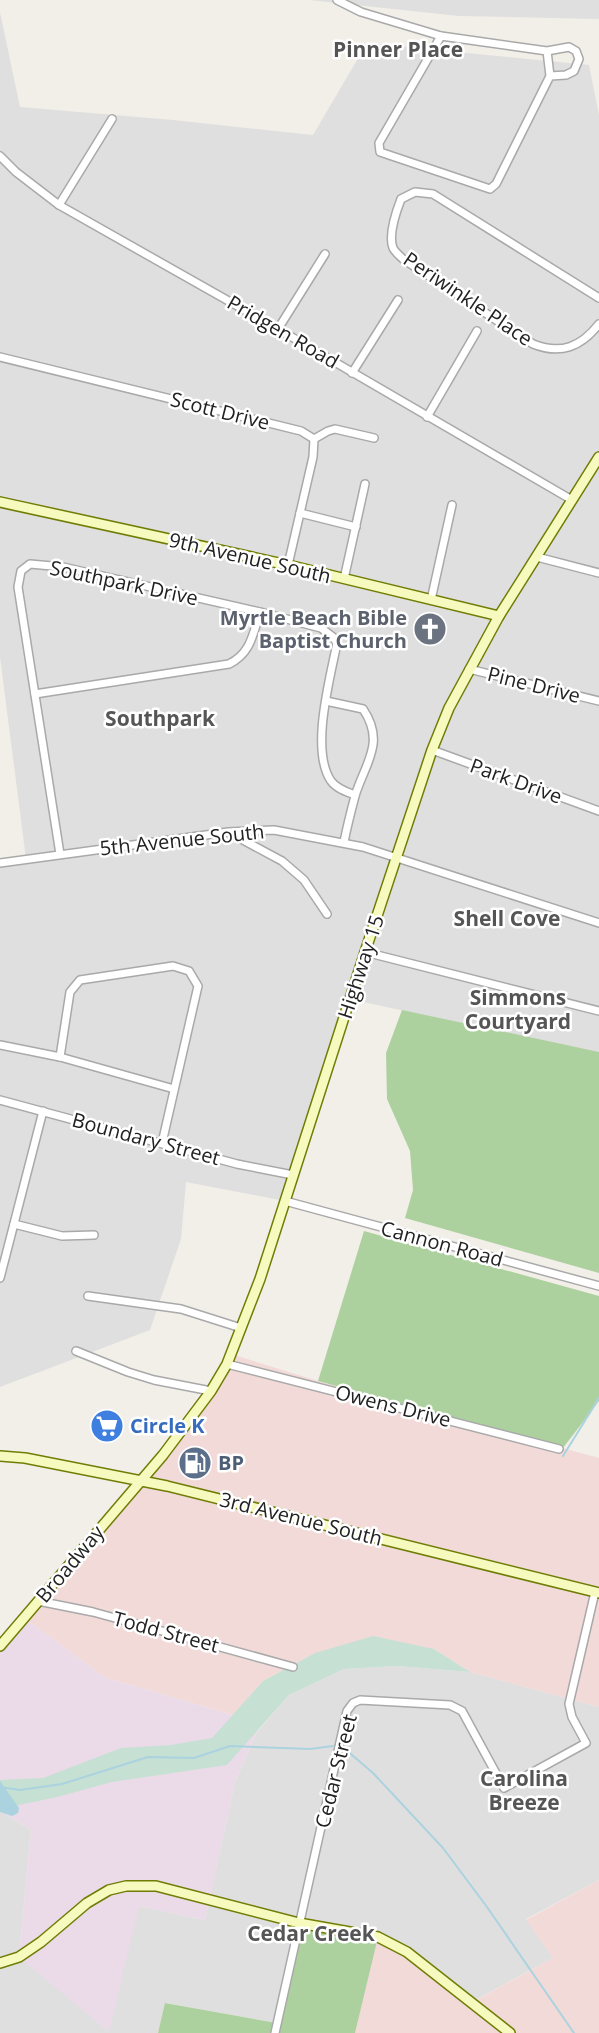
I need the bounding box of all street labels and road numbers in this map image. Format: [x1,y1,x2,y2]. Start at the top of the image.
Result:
street label: Periwinkle Place [398,245,538,352]
street label: Pridgen Road [222,289,344,374]
street label: Scott Drive [168,385,272,436]
street label: 9th Avenue South [166,526,334,589]
street label: Southpark Drive [48,554,201,611]
street label: Pine Drive [485,660,583,709]
street label: Park Drive [466,751,566,810]
street label: 5th Avenue South [98,817,266,862]
street label: Highway 15 [331,911,390,1022]
street label: Boundary Street [69,1106,223,1171]
street label: Cannon Road [378,1214,506,1273]
street label: Owens Drive [332,1378,454,1433]
street label: 3rd Avenue South [217,1485,385,1552]
street label: Broadway [29,1519,111,1608]
street label: Todd Street [110,1604,222,1659]
street label: Cedar Street [308,1711,363,1831]

